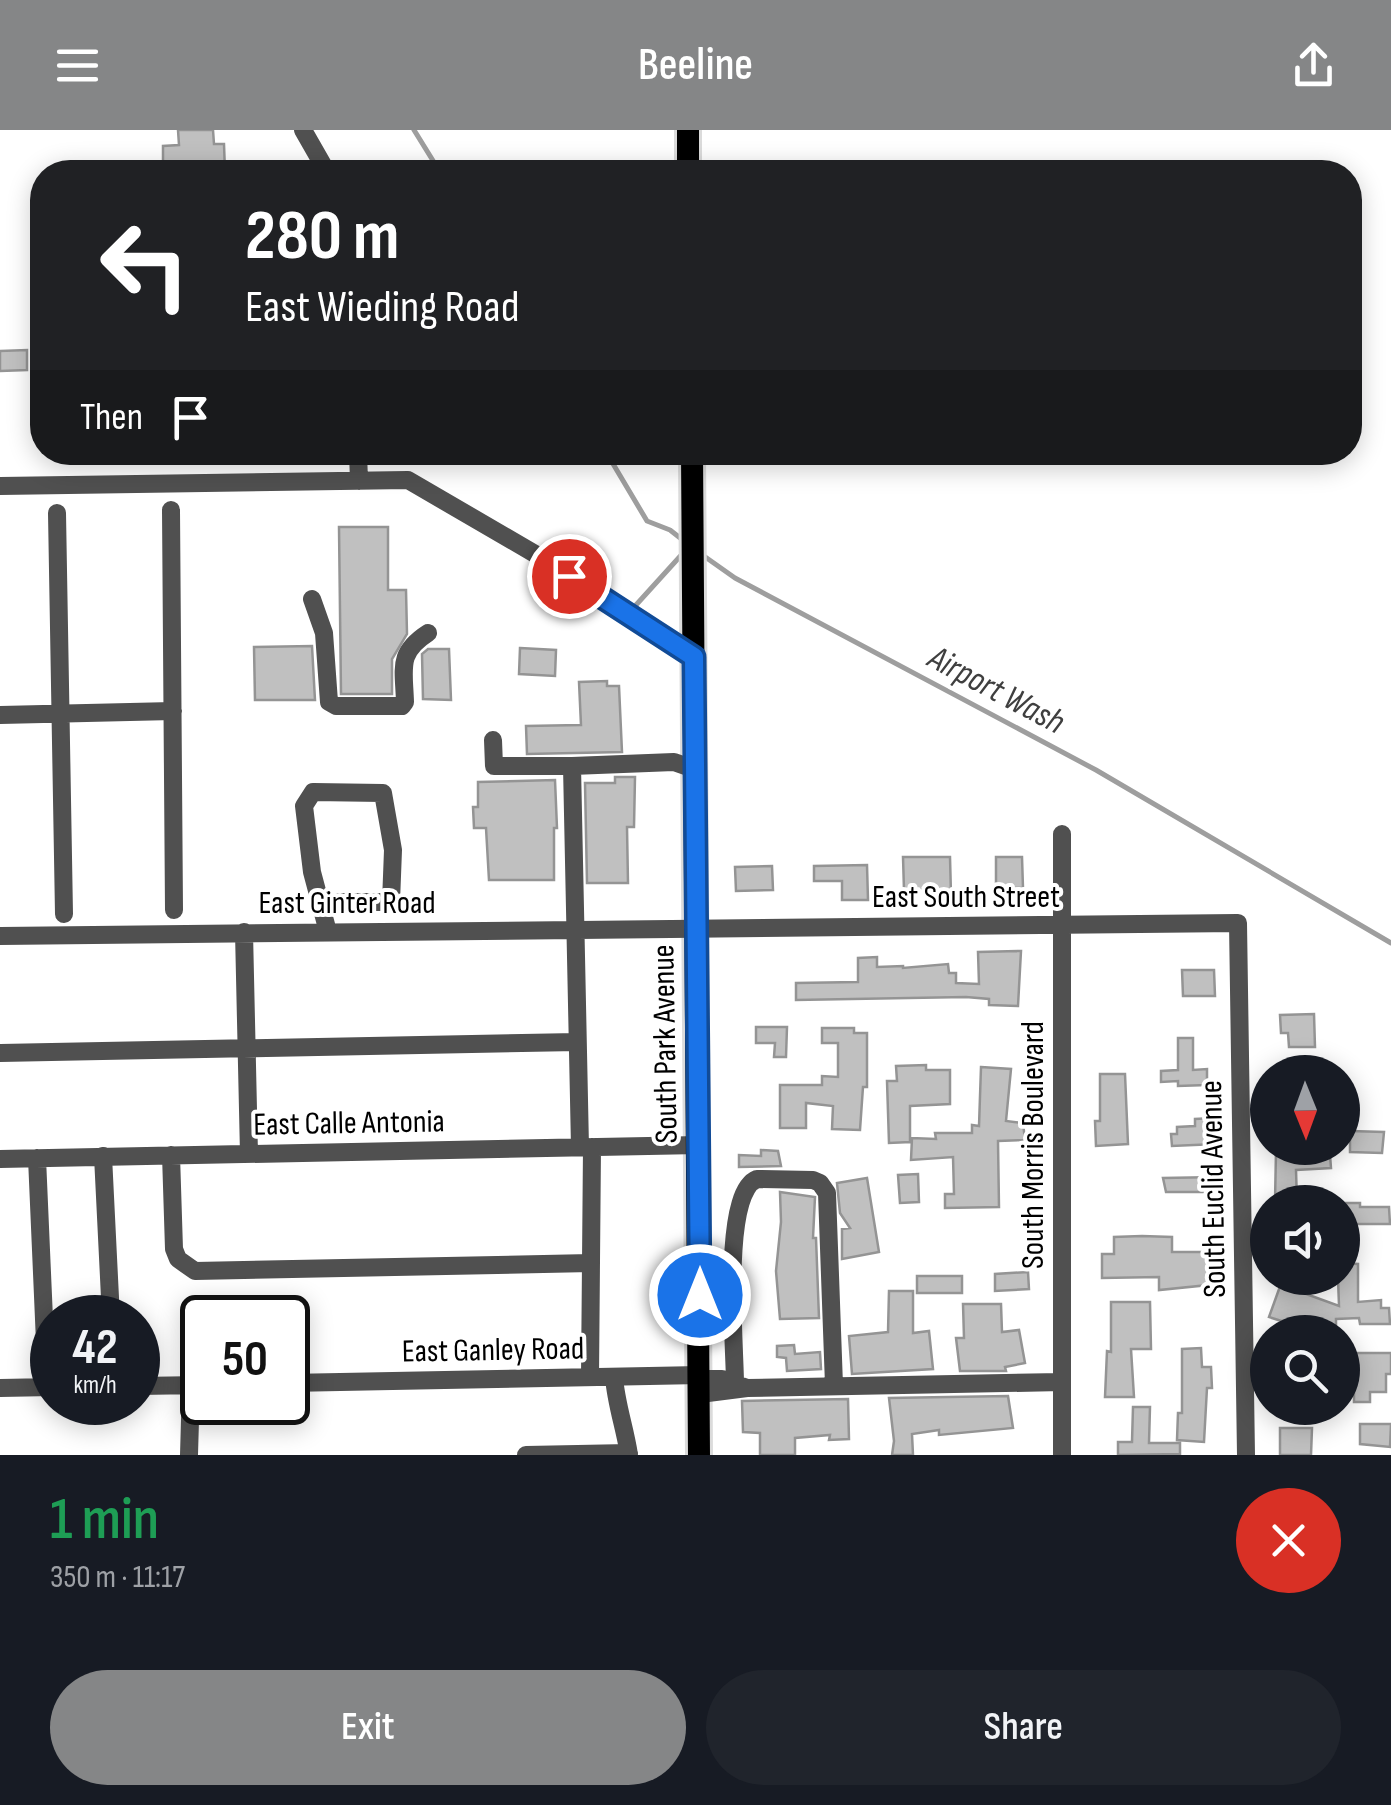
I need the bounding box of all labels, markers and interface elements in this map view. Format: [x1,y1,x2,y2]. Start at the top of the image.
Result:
icon: menu [50,38,105,93]
text: Beeline [638,38,753,93]
icon: share [1286,38,1341,93]
text: 280 m [245,195,399,279]
icon: left [80,200,210,330]
text: East Wieding Road [245,280,519,335]
icon: arrive [163,390,218,445]
text: Then [80,395,143,440]
pin [527,534,612,619]
icon: arrive [542,549,597,604]
water label: Airport Wash [919,636,1072,744]
street label: East South Street [872,878,1060,917]
street label: East Ginter Road [258,884,436,923]
street label: South Park Avenue [644,944,687,1144]
street label: South Morris Boulevard [1014,1021,1053,1269]
north arrow [1250,1055,1360,1165]
map controls [1250,1055,1360,1425]
street label: South Euclid Avenue [1192,1080,1235,1298]
street label: East Calle Antonia [253,1102,445,1145]
button: sound [1250,1185,1360,1295]
position arrow [648,1243,752,1347]
speed limit sign: 50 [180,1295,310,1425]
button: search [1250,1315,1360,1425]
text: 42 [72,1318,118,1378]
street label: East Ganley Road [401,1329,585,1372]
text: km/h [73,1370,117,1401]
text: 1 min [50,1484,159,1556]
button: close [1236,1488,1341,1593]
text: 350 m · 11:17 [50,1558,185,1597]
button: Exit [50,1670,686,1785]
button: Share [706,1670,1341,1785]

